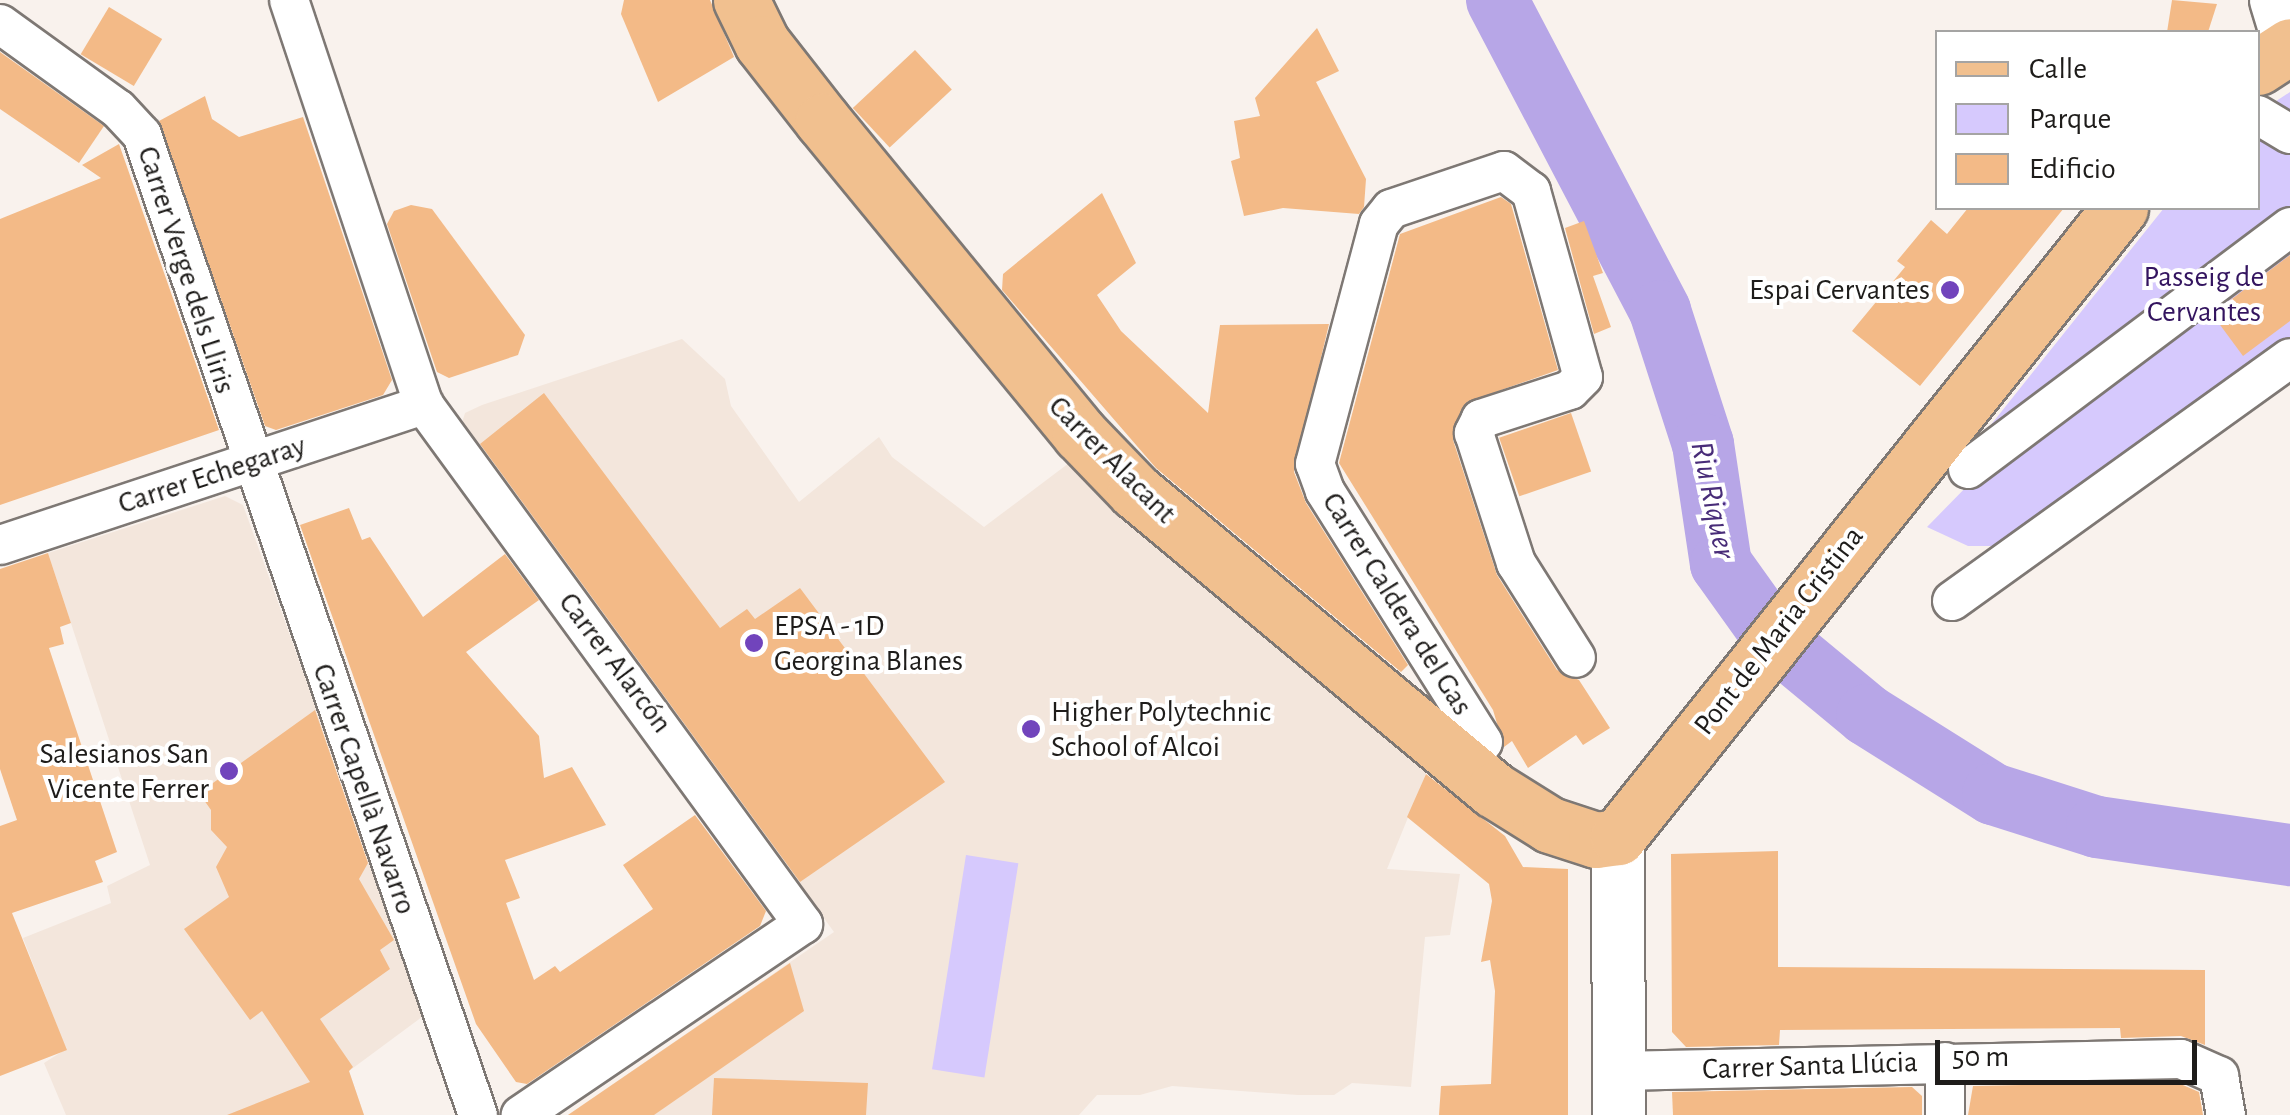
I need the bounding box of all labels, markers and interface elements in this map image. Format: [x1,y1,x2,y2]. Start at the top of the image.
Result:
legend [1935,30,2260,210]
text: Calle [2029,54,2087,84]
text: Parque [2029,104,2111,134]
street label: Carrer Verge dels Lliris [129,142,243,398]
text: Edificio [2029,154,2116,184]
park label: Passeig de Cervantes [2144,259,2264,330]
place label: Espai Cervantes [1749,272,1930,308]
marker: Espai Cervantes [1939,279,1961,301]
street label: Carrer Alacant [1041,389,1183,531]
street label: Carrer Echegaray [114,428,310,522]
water label: Riu Riquer [1682,438,1744,562]
street label: Carrer Caldera del Gas [1314,486,1480,722]
street label: Pont de Maria Cristina [1686,519,1872,743]
street label: Carrer Alarcón [551,586,679,740]
place label: EPSA - 1D Georgina Blanes [774,608,963,678]
marker: EPSA - 1D Georgina Blanes [743,632,765,654]
street label: Carrer Capellà Navarro [304,659,424,919]
place label: Higher Polytechnic School of Alcoi [1051,694,1271,764]
marker: Higher Polytechnic School of Alcoi [1020,718,1042,740]
place label: Salesianos San Vicente Ferrer [40,736,209,806]
marker: Salesianos San Vicente Ferrer [218,760,240,782]
scale bar [1940,1020,2202,1082]
text: 50 m [1952,1042,2009,1072]
street label: Carrer Santa Llúcia [1702,1044,1918,1088]

